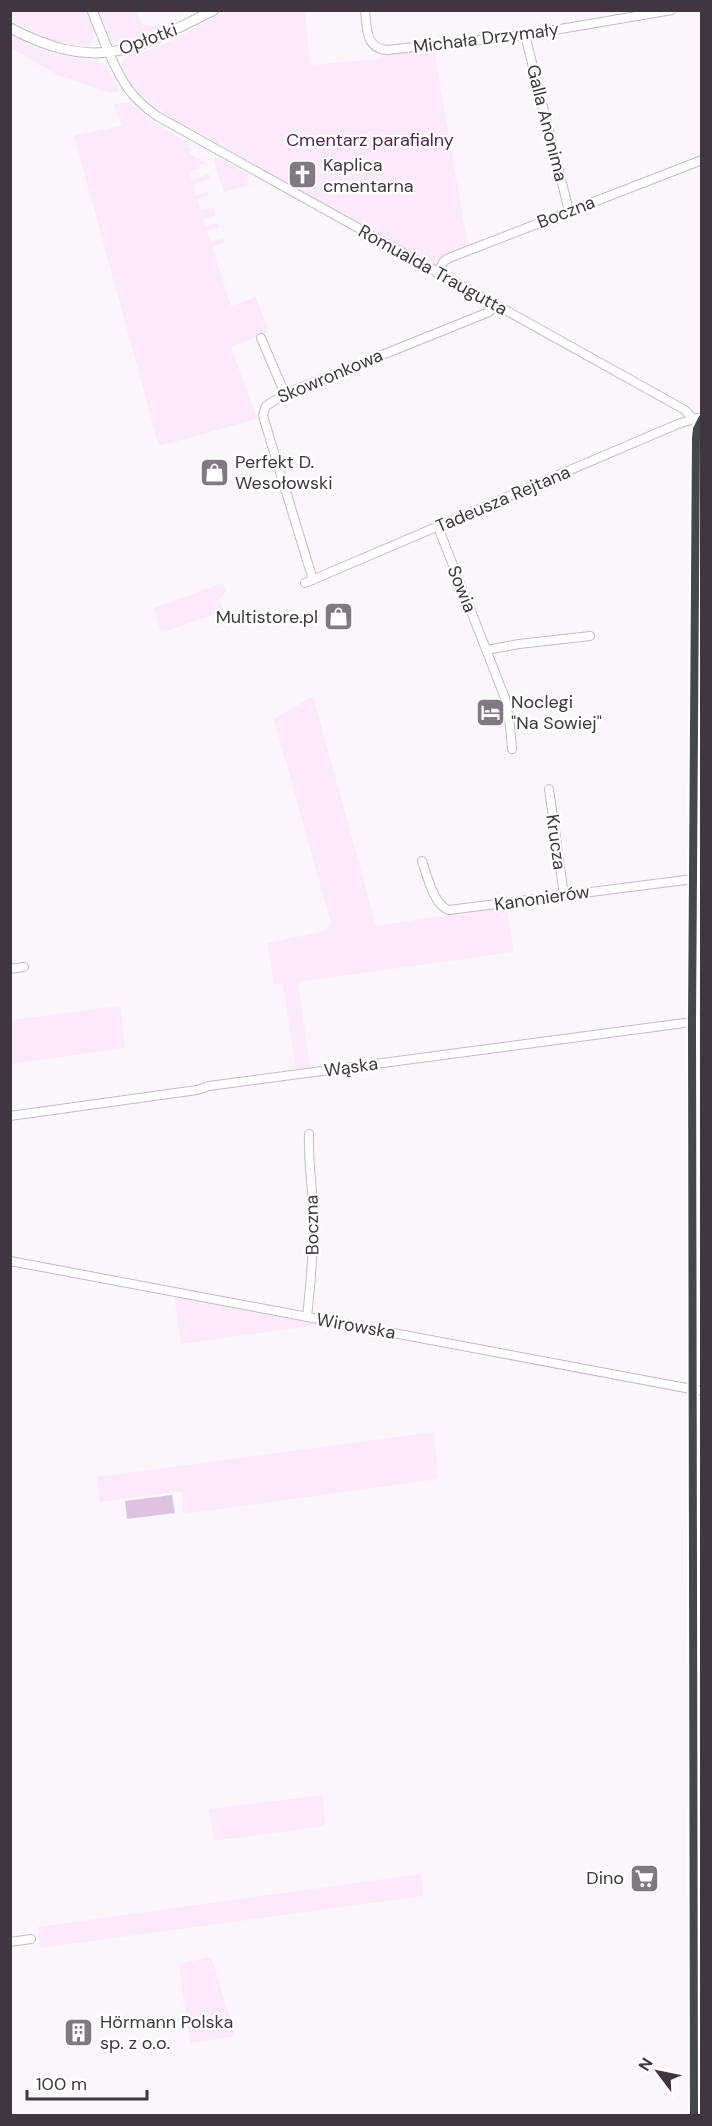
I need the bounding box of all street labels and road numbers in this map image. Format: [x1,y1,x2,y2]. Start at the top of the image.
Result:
street label: Opłotki [115,17,181,61]
street label: Michała Drzymały [412,17,560,59]
street label: Galla Anonima [521,62,573,184]
street label: Boczna [534,190,598,234]
street label: Romualda Traugutta [354,219,512,321]
street label: Skowronkowa [274,343,386,409]
street label: Tadeusza Rejtana [432,460,574,538]
street label: Sowia [442,562,482,616]
street label: Krucza [540,813,572,871]
street label: Kanonierów [493,879,592,917]
street label: Wąska [323,1051,379,1083]
street label: Boczna [299,1195,325,1255]
street label: Wirowska [315,1307,397,1345]

